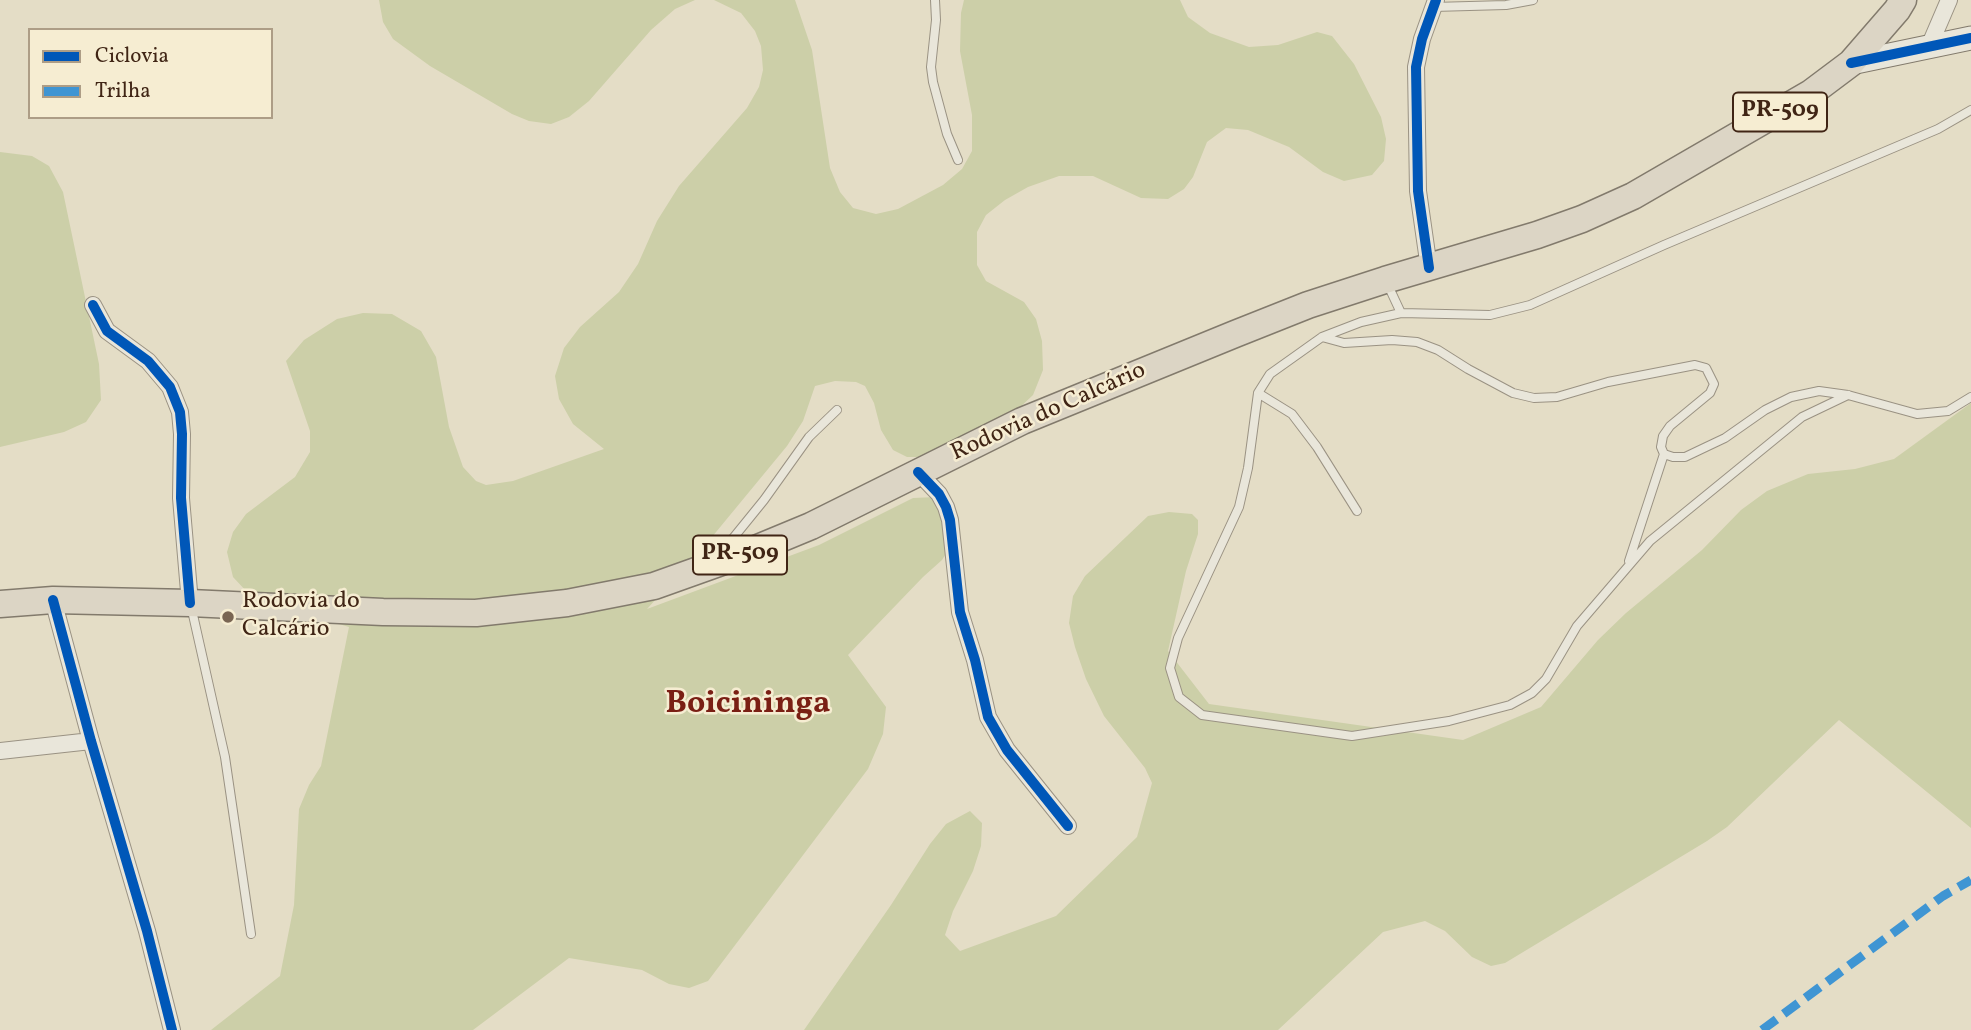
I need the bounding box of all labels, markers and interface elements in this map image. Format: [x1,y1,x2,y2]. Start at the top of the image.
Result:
legend [28,28,273,119]
text: Ciclovia [95,42,169,71]
text: Trilha [95,77,151,106]
road number: PR-509 [1733,92,1827,132]
street label: Rodovia do Calcário [947,357,1151,469]
road number: PR-509 [693,536,787,575]
place label: Rodovia do Calcário [242,589,360,645]
marker: Rodovia do Calcário [220,609,236,625]
district label: Boicininga [665,687,831,725]

